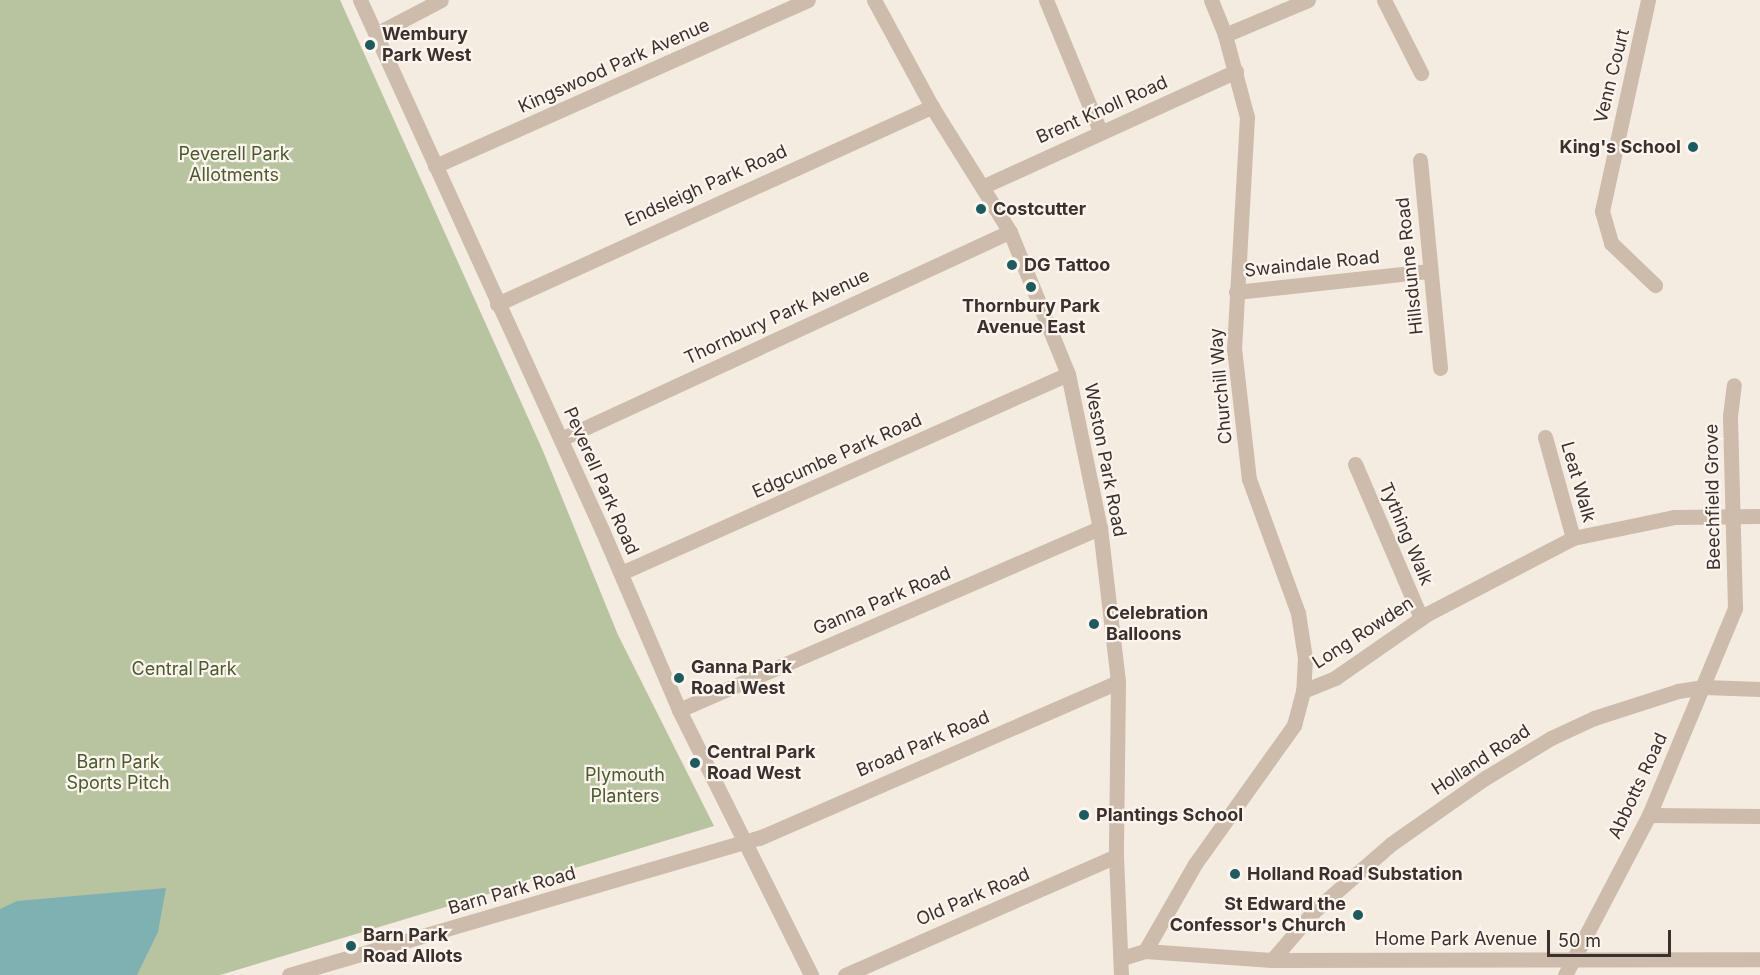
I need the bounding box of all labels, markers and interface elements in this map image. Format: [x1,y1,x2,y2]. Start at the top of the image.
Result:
street label: Kingswood Park Avenue [515,14,713,118]
place label: Wembury Park West [382,24,471,66]
street label: Venn Court [1590,27,1634,125]
marker: Wembury Park West [363,38,377,52]
street label: Brent Knoll Road [1033,71,1171,149]
place label: King's School [1560,136,1681,158]
marker: King's School [1686,140,1700,154]
street label: Endsleigh Park Road [622,141,790,231]
park label: Peverell Park Allotments [178,144,290,186]
street label: Hillsdunne Road [1392,196,1428,336]
place label: Costcutter [993,198,1086,220]
marker: Costcutter [974,202,988,216]
street label: Swaindale Road [1243,246,1381,282]
place label: DG Tattoo [1024,254,1110,276]
marker: DG Tattoo [1005,258,1019,272]
street label: Thornbury Park Avenue [681,265,873,369]
marker: Thornbury Park Avenue East [1024,280,1038,294]
place label: Thornbury Park Avenue East [962,296,1100,338]
street label: Churchill Way [1205,327,1237,445]
street label: Weston Park Road [1080,381,1130,539]
street label: Peverell Park Road [559,404,643,558]
street label: Edgcumbe Park Road [749,409,925,503]
street label: Beechfield Grove [1701,424,1725,570]
street label: Leat Walk [1556,439,1600,525]
street label: Tything Walk [1375,479,1437,589]
street label: Ganna Park Road [810,562,954,640]
street label: Long Rowden [1308,592,1418,674]
place label: Celebration Balloons [1106,603,1208,646]
marker: Celebration Balloons [1087,617,1101,631]
place label: Ganna Park Road West [691,657,792,700]
park label: Central Park [131,658,237,680]
marker: Ganna Park Road West [672,671,686,685]
street label: Broad Park Road [853,706,993,782]
street label: Holland Road [1428,720,1534,800]
street label: Abbotts Road [1604,730,1672,842]
place label: Central Park Road West [707,742,815,784]
park label: Barn Park Sports Pitch [66,752,170,795]
marker: Central Park Road West [688,756,702,770]
park label: Plymouth Planters [585,765,665,808]
place label: Plantings School [1096,804,1243,826]
marker: Plantings School [1077,808,1091,822]
street label: Barn Park Road [446,862,578,920]
street label: Old Park Road [913,863,1033,931]
place label: Holland Road Substation [1247,863,1463,885]
marker: Holland Road Substation [1228,867,1242,881]
place label: St Edward the Confessor's Church [1170,894,1346,936]
marker: St Edward the Confessor's Church [1351,908,1365,922]
scale bar [1550,918,1674,956]
place label: Barn Park Road Allots [363,925,463,968]
street label: Home Park Avenue [1375,928,1537,950]
text: 50 m [1558,930,1601,951]
marker: Barn Park Road Allots [344,939,358,953]

